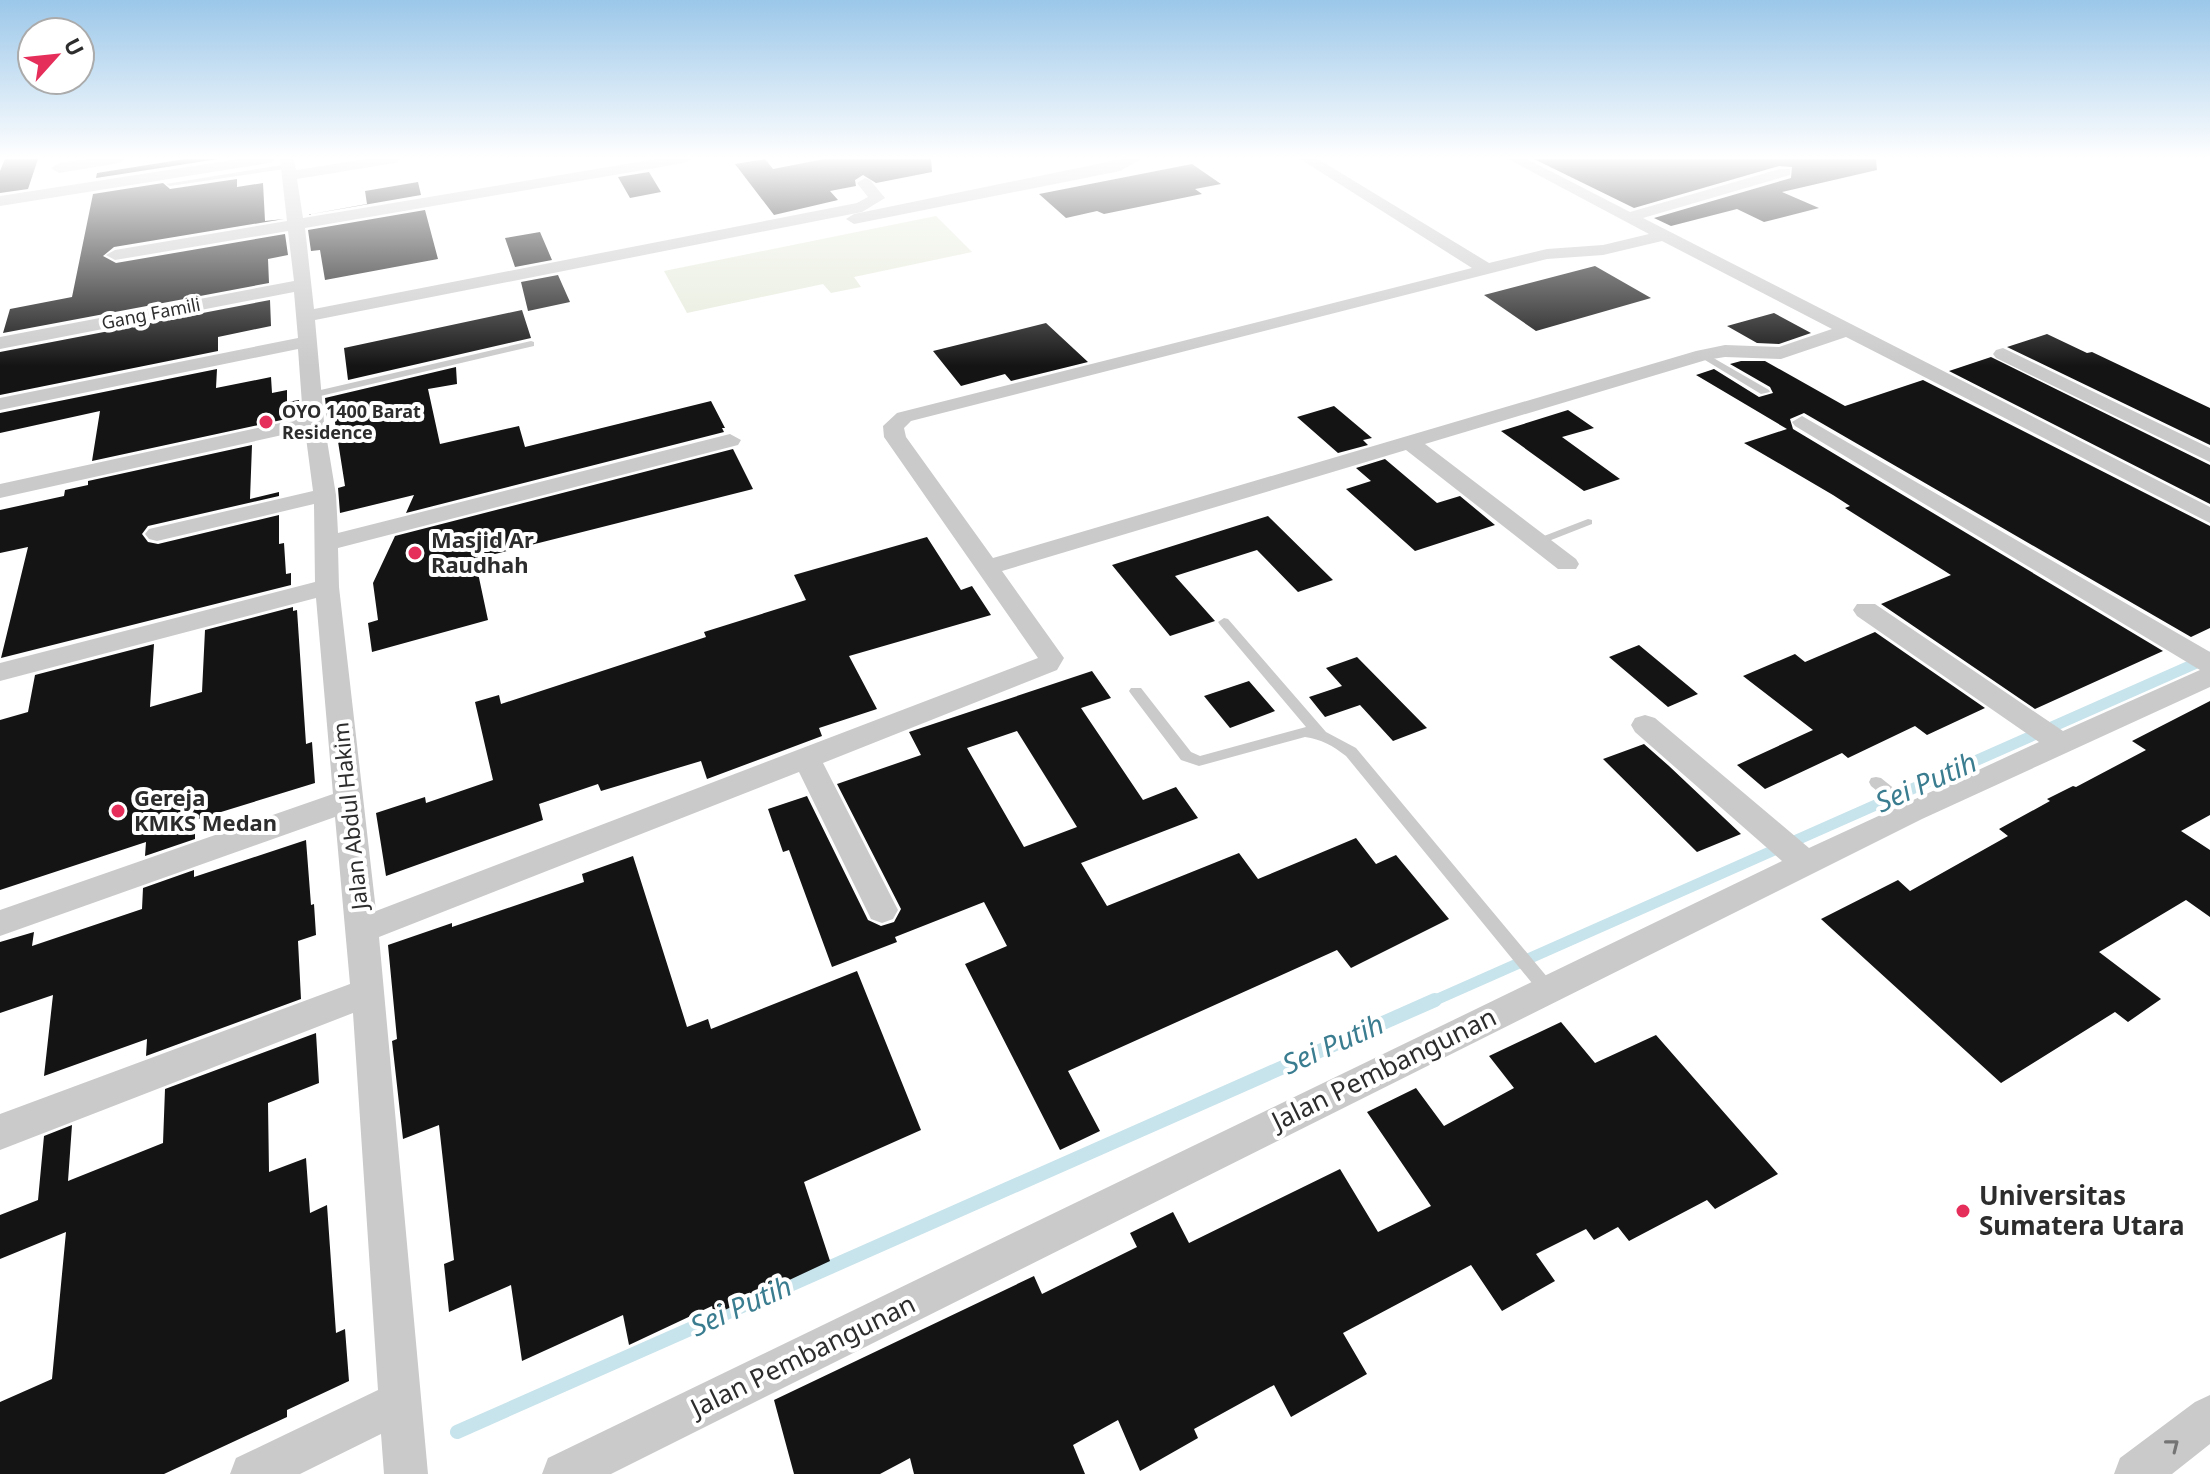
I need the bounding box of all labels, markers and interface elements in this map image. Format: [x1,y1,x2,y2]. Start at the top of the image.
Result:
north arrow [16,16,96,96]
text: U [58,32,92,61]
street label: Gang Famili [99,292,202,334]
place label: OYO 1400 Barat Residence [282,399,421,444]
marker: OYO 1400 Barat Residence [257,413,275,431]
place label: Masjid Ar Raudhah [431,524,534,579]
marker: Masjid Ar Raudhah [406,544,424,562]
street label: Jalan Abdul Hakim [324,721,374,913]
water label: Sei Putih [1869,742,1982,820]
place label: Gereja KMKS Medan [134,782,277,837]
marker: Gereja KMKS Medan [109,802,127,820]
street label: Jalan Pembangunan [1262,998,1502,1140]
water label: Sei Putih [1276,1004,1389,1082]
place label: Universitas Sumatera Utara [1979,1177,2185,1243]
marker: Universitas Sumatera Utara [1954,1202,1972,1220]
water label: Sei Putih [684,1266,797,1344]
street label: Jalan Pembangunan [681,1285,921,1427]
one-way arrow [2164,1441,2179,1455]

